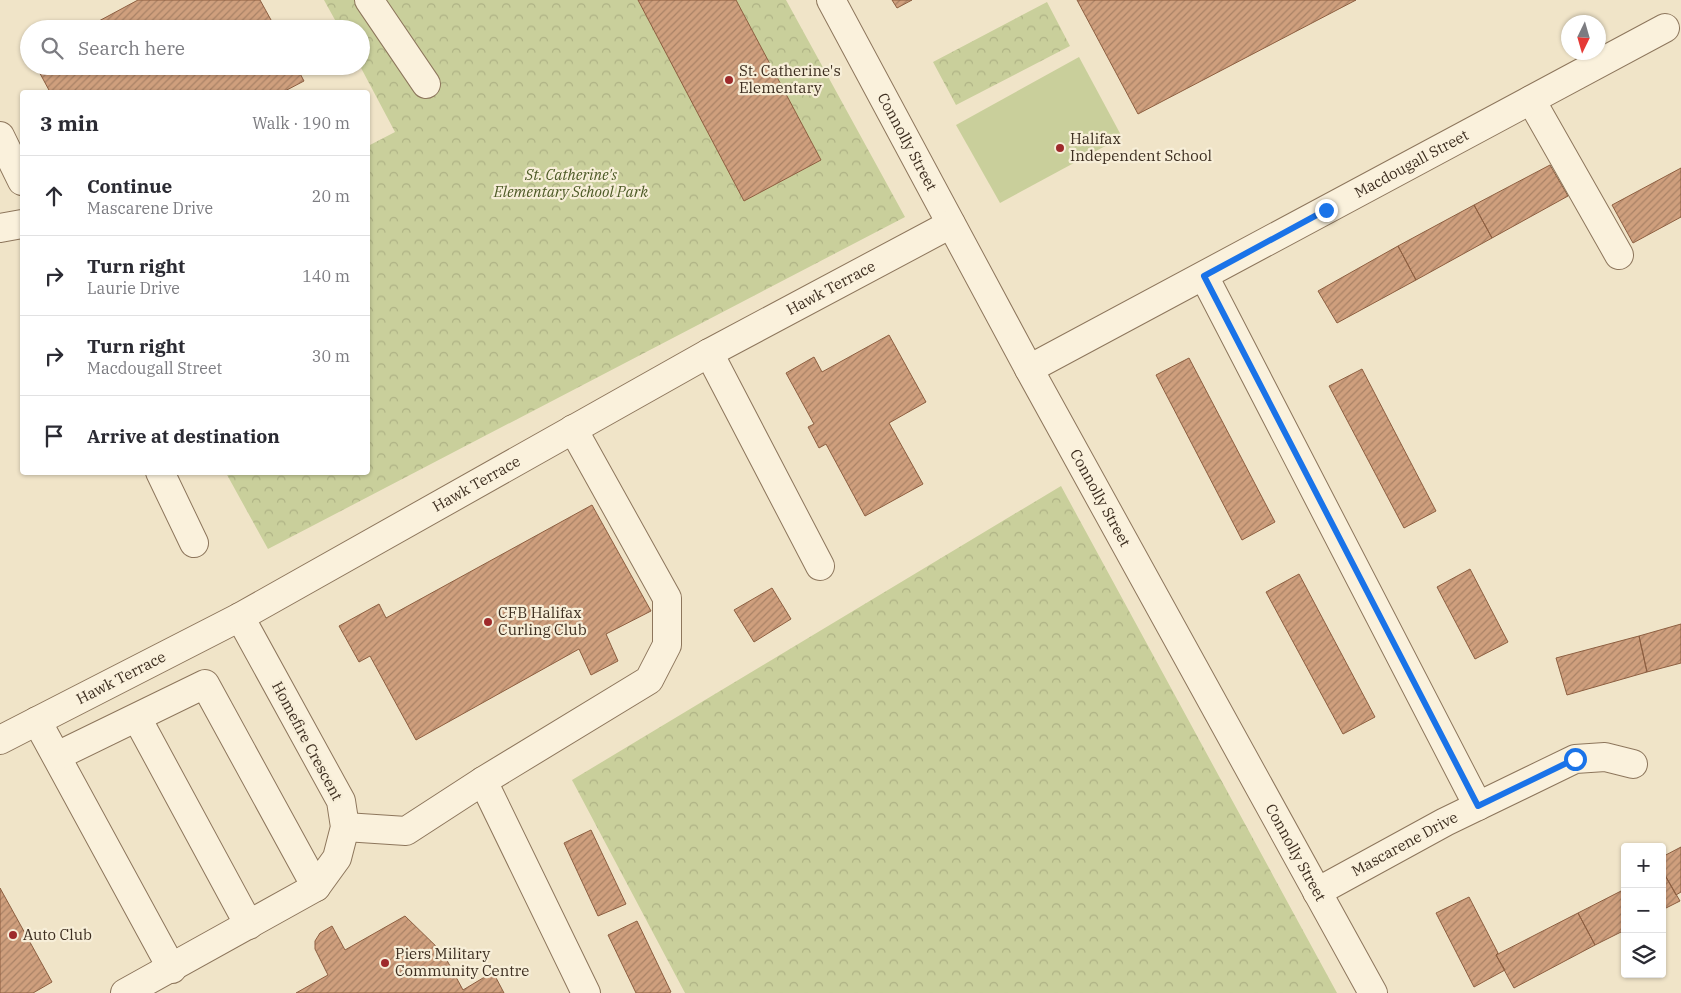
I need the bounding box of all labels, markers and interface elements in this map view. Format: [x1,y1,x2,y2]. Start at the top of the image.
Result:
north arrow [1561,15,1606,60]
search box [20,20,370,75]
icon: search [38,34,66,62]
text: Search here [78,36,185,60]
place label: St. Catherine's Elementary [739,61,841,97]
marker: St. Catherine's Elementary [723,74,735,86]
street label: Connolly Street [874,89,942,194]
text: 3 min [40,109,99,137]
text: Walk · 190 m [252,113,350,133]
street label: Macdougall Street [1351,125,1472,202]
place label: Halifax Independent School [1070,129,1212,165]
marker: Halifax Independent School [1054,142,1066,154]
park label: St. Catherine's Elementary School Park [493,165,648,201]
text: Continue [87,174,172,198]
icon: ahead [40,182,68,210]
text: 20 m [312,186,350,206]
text: Mascarene Drive [87,198,213,218]
route end [1315,199,1338,222]
text: Turn right [87,254,185,278]
street label: Hawk Terrace [783,256,878,319]
icon: right [40,262,68,290]
text: 140 m [302,266,350,286]
text: Laurie Drive [87,278,180,298]
text: Turn right [87,334,185,358]
icon: right [40,342,68,370]
text: 30 m [312,346,350,366]
text: Macdougall Street [87,358,222,378]
icon: arrive [40,422,68,450]
text: Arrive at destination [87,424,280,448]
street label: Connolly Street [1066,446,1135,550]
street label: Hawk Terrace [429,451,524,516]
place label: CFB Halifax Curling Club [498,603,587,639]
marker: CFB Halifax Curling Club [482,616,494,628]
street label: Hawk Terrace [73,647,169,708]
street label: Homefire Crescent [268,678,347,804]
route start [1564,748,1587,771]
street label: Connolly Street [1262,800,1331,904]
street label: Mascarene Drive [1348,807,1461,880]
map controls [1621,843,1666,978]
button: + [1621,843,1666,888]
button: − [1621,888,1666,933]
place label: Auto Club [23,925,92,944]
marker: Auto Club [7,929,19,941]
button: layers [1621,933,1666,978]
place label: Piers Military Community Centre [395,944,529,980]
marker: Piers Military Community Centre [379,957,391,969]

